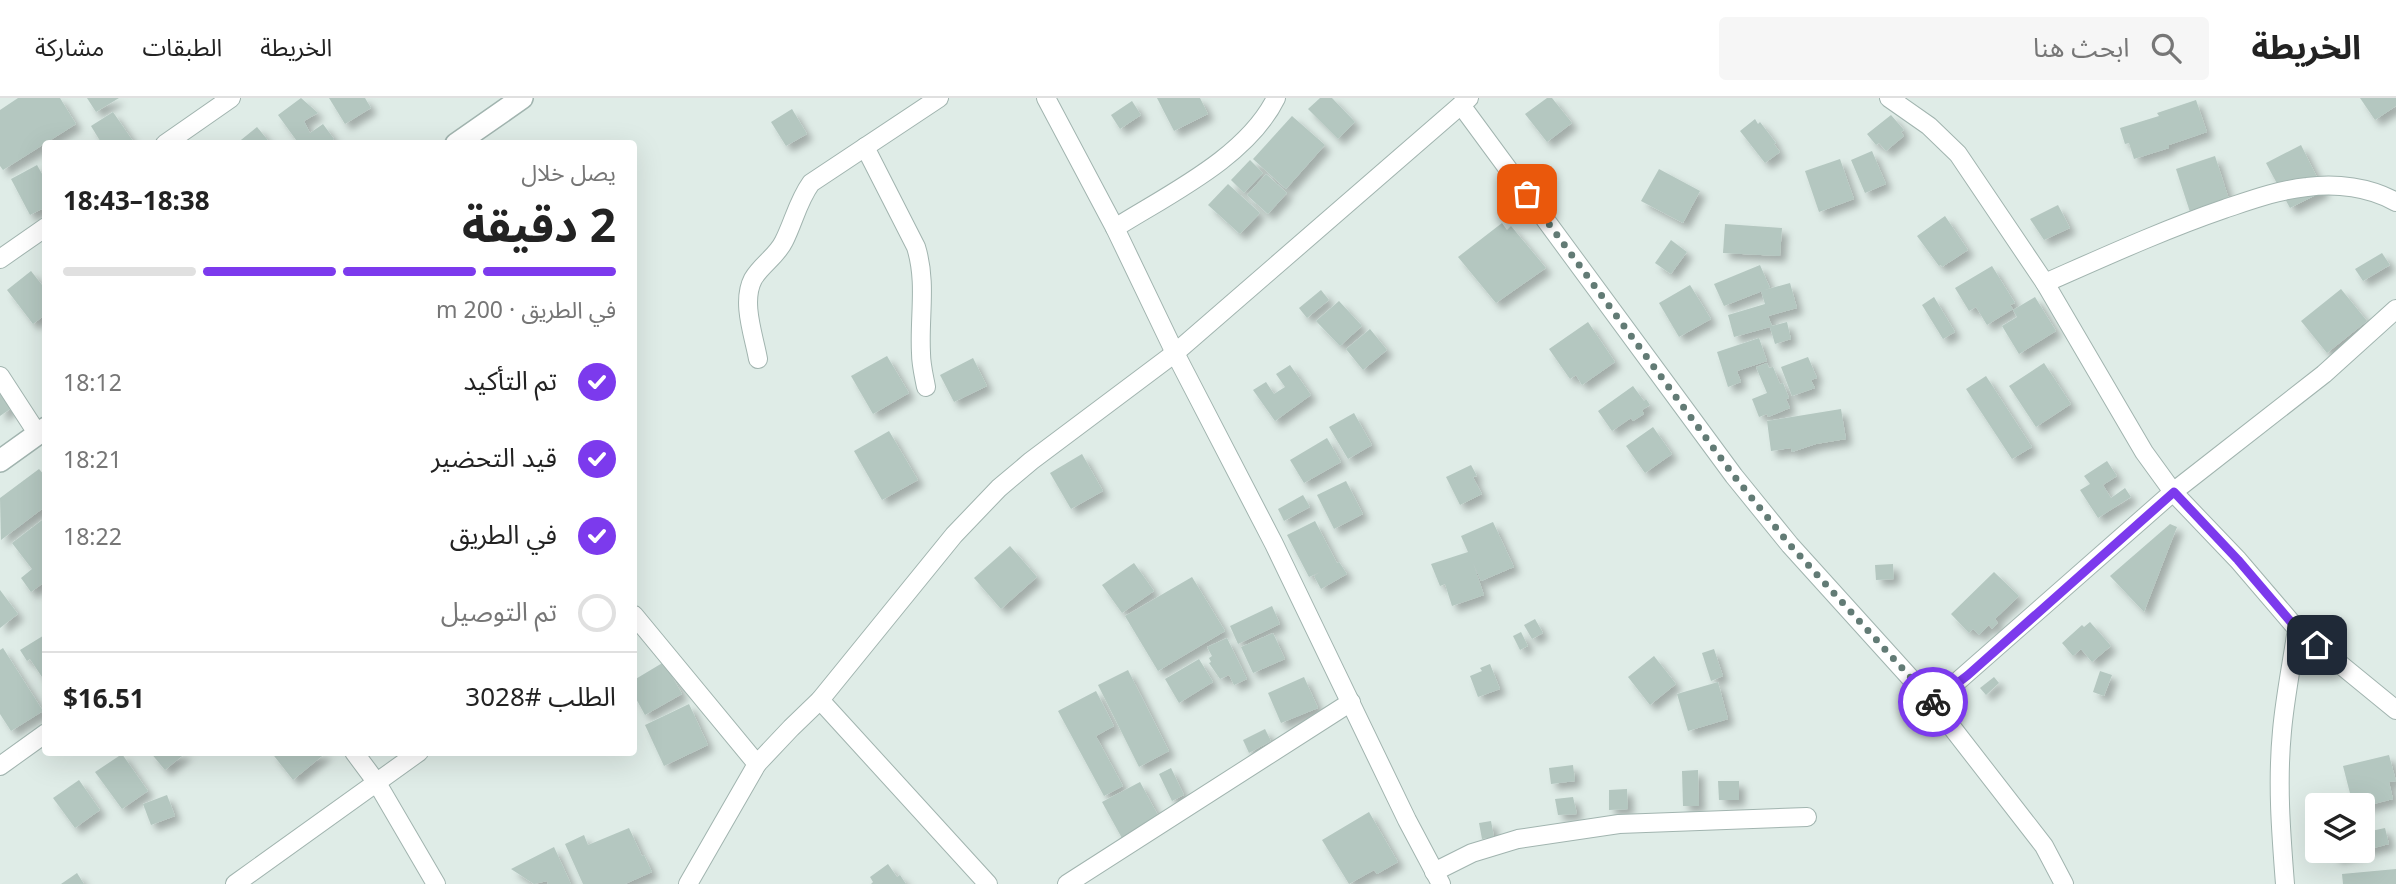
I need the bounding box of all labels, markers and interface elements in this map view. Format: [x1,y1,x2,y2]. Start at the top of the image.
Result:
search box [1719,17,2209,80]
text: الخريطة [2251,24,2361,69]
text: ابحث هنا [2033,29,2129,65]
icon: search [2147,29,2185,67]
text: مشاركة [35,30,104,63]
text: الطبقات [142,30,222,63]
text: الخريطة [260,30,332,63]
text: يصل خلال [521,156,616,188]
pin [1497,164,1557,224]
icon: bag [1508,175,1546,213]
text: 18:38–18:43 [63,182,210,218]
text: 2 دقيقة [462,193,616,255]
text: في الطريق · 200 m [436,293,616,325]
text: تم التأكيد [463,362,557,398]
icon: check [578,363,616,401]
text: 18:12 [63,366,122,398]
text: قيد التحضير [431,439,557,475]
icon: check [578,440,616,478]
text: 18:21 [63,443,122,475]
text: في الطريق [450,516,557,552]
icon: check [578,517,616,555]
text: 18:22 [63,520,122,552]
text: تم التوصيل [441,593,557,629]
pin [2287,615,2347,675]
icon: home [2298,626,2336,664]
courier [1898,667,1968,737]
text: الطلب #3028 [465,678,616,714]
text: $16.51 [63,680,145,716]
icon: bike [1914,683,1952,721]
map controls [2305,793,2375,863]
button: layers [2305,793,2375,863]

